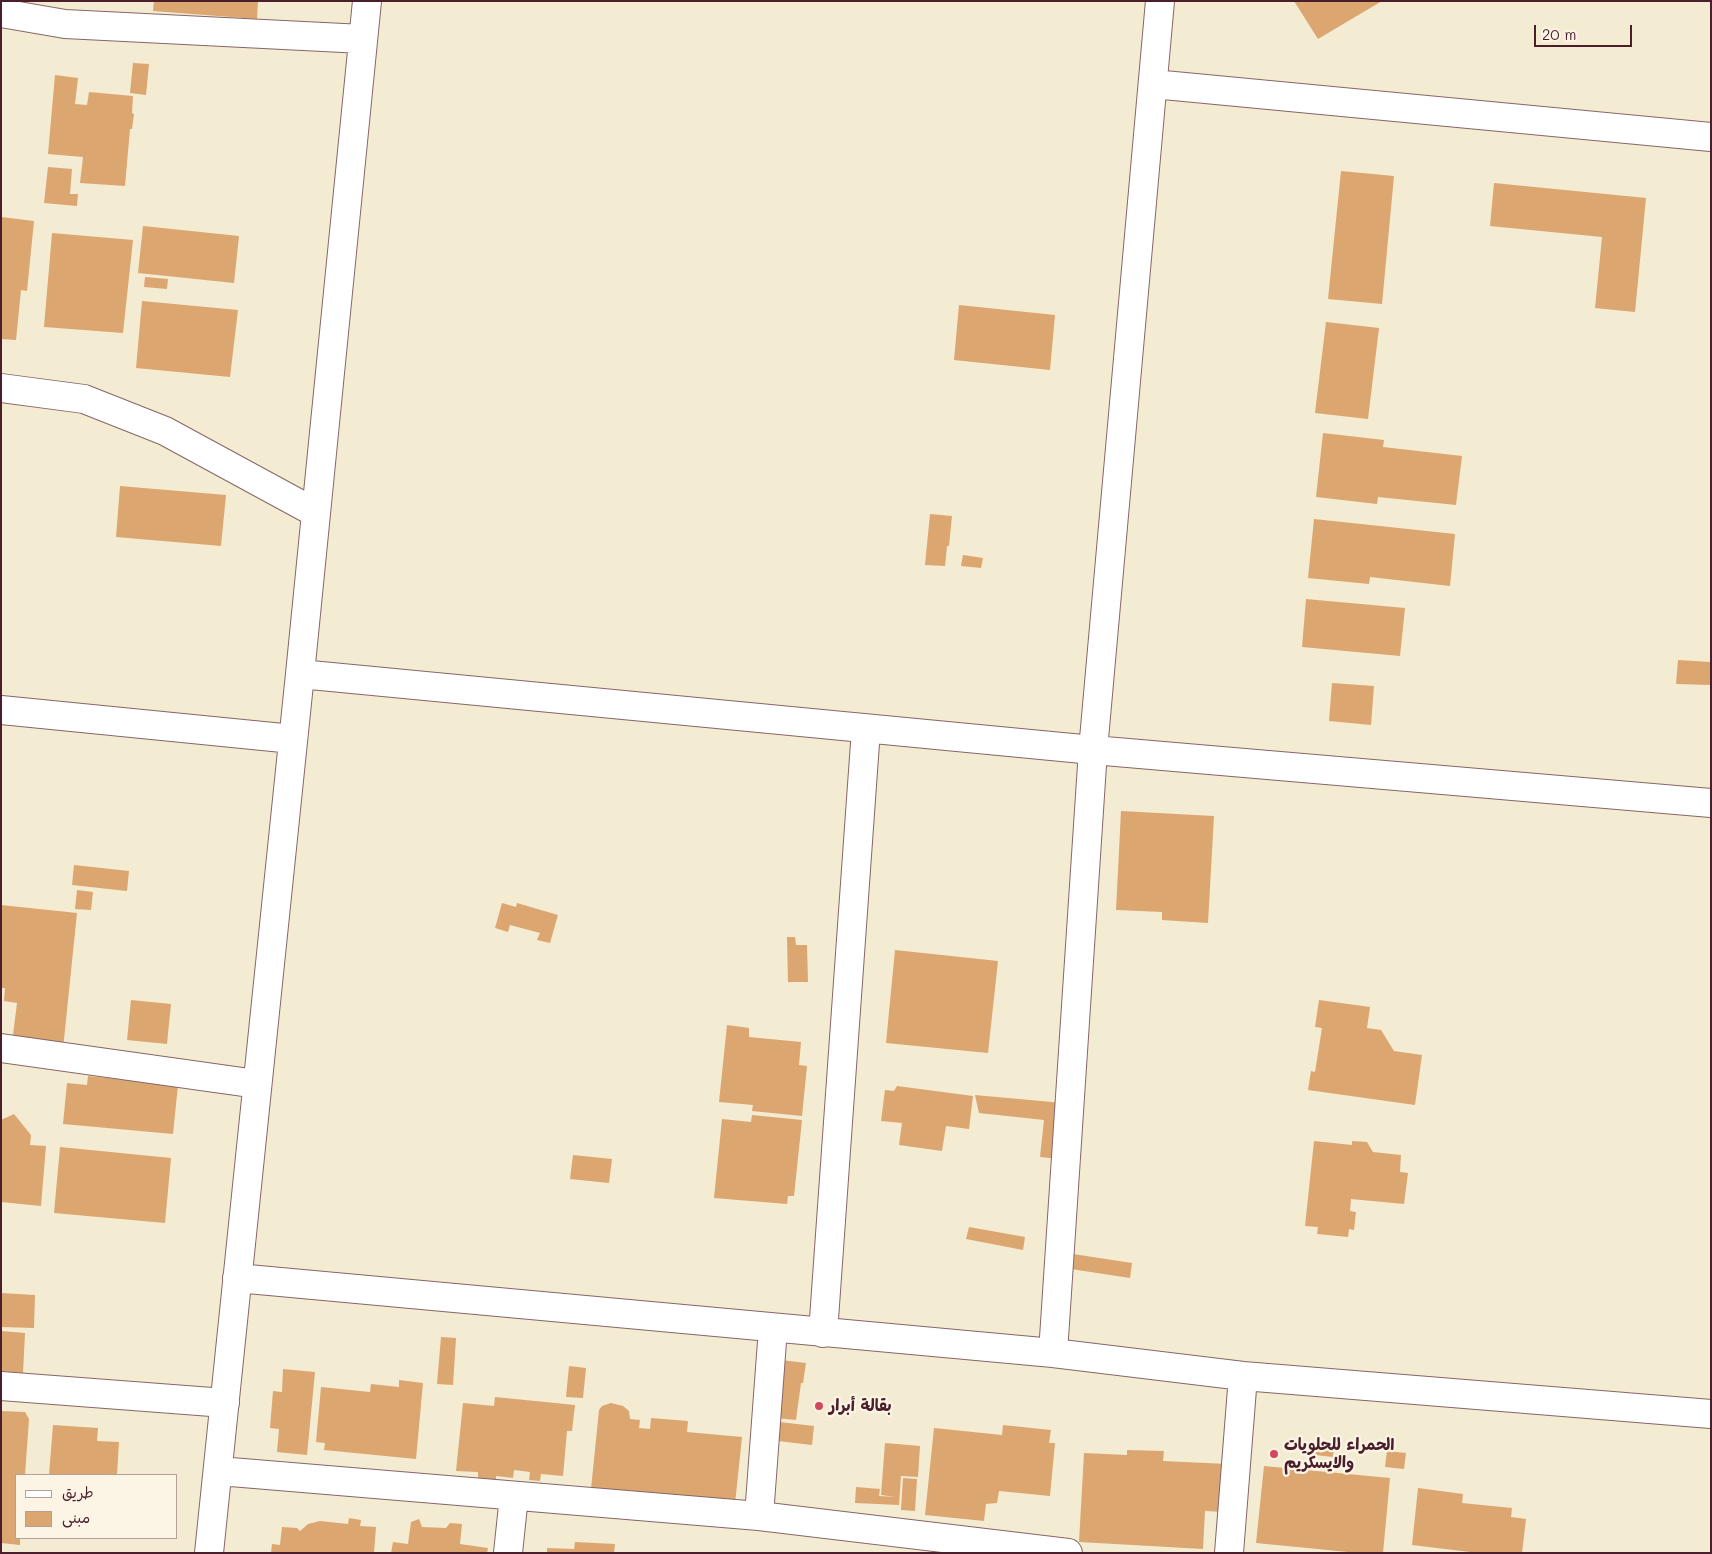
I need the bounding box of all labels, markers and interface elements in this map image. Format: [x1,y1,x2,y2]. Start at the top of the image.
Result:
scale bar [1537,15,1634,47]
text: 20 m [1542,24,1576,44]
place label: بقالة أبرار [829,1396,892,1416]
marker: بقالة أبرار [813,1400,825,1412]
place label: الحمراء للحلويات والايسكريم [1284,1435,1394,1473]
marker: الحمراء للحلويات والايسكريم [1268,1448,1280,1460]
legend [15,1474,178,1539]
text: طريق [62,1482,94,1502]
text: مبنى [62,1507,90,1527]

